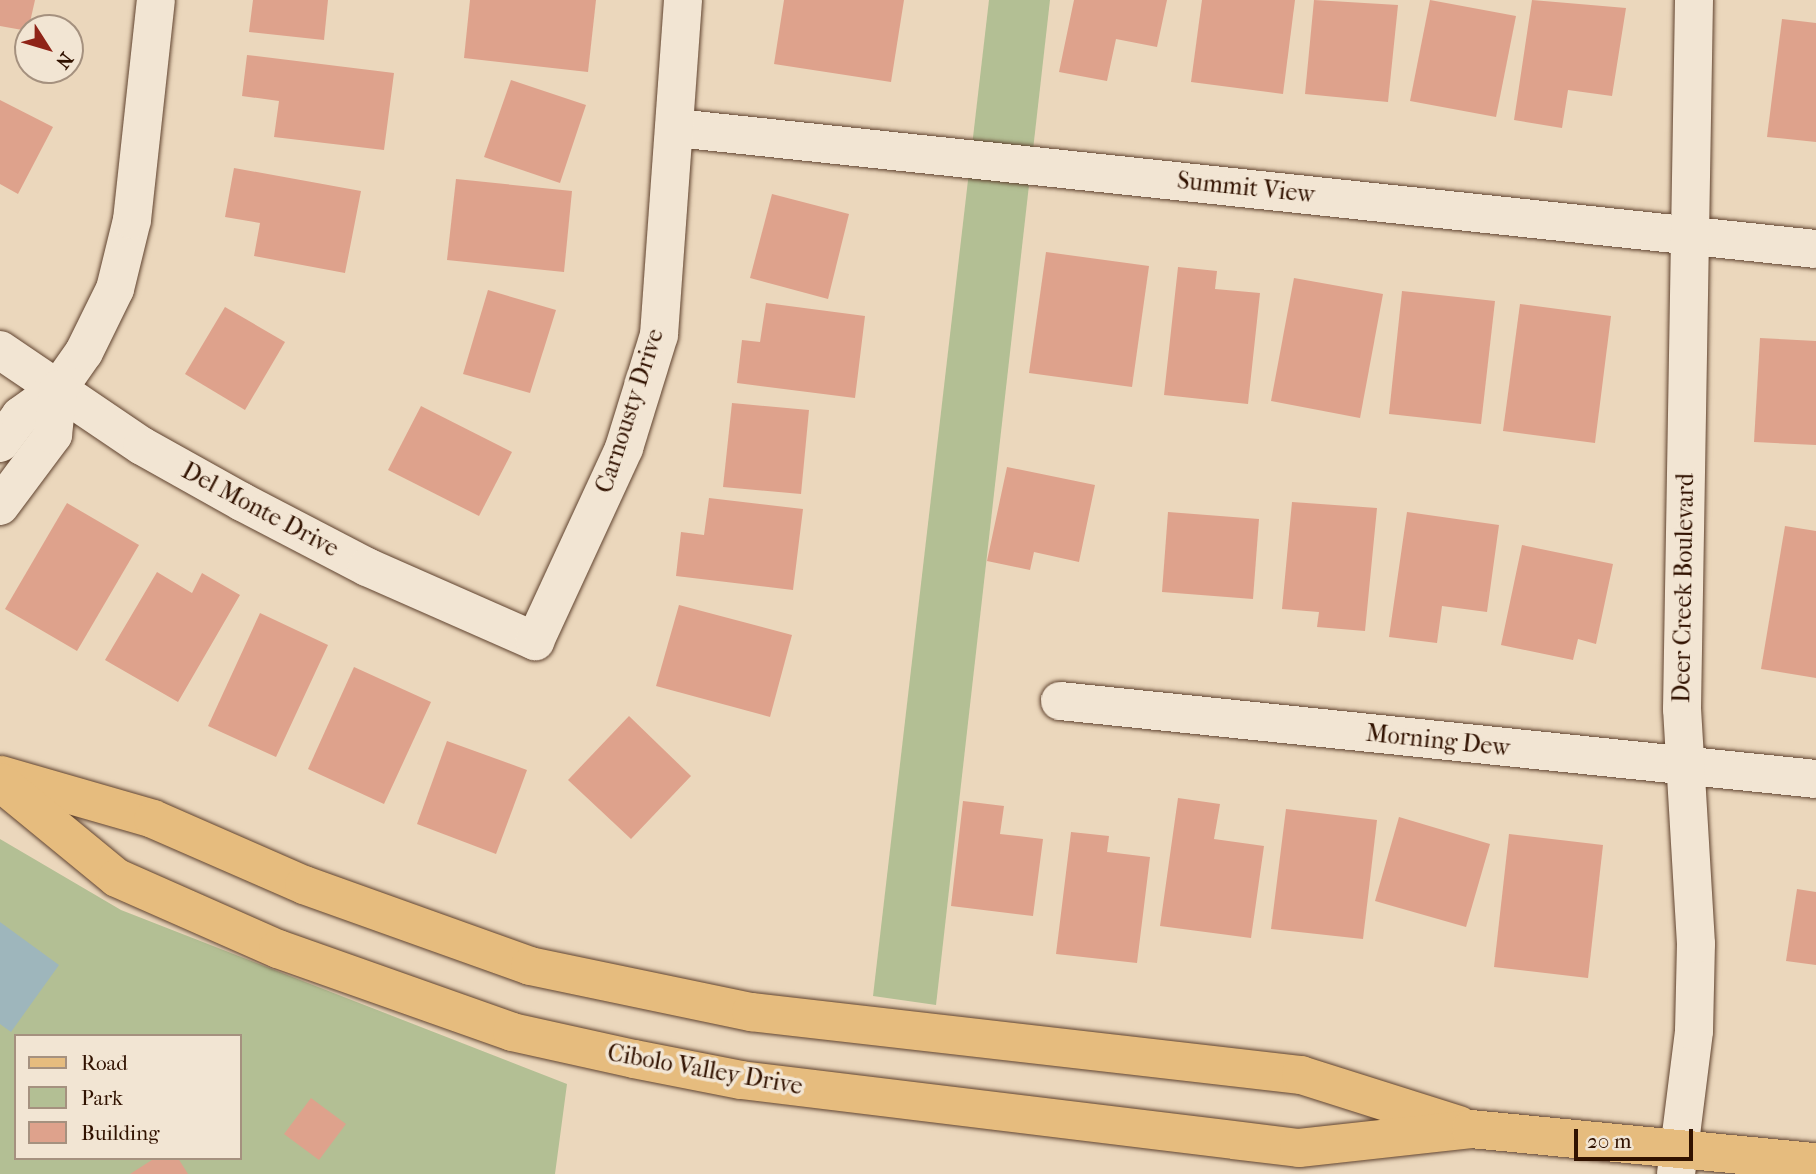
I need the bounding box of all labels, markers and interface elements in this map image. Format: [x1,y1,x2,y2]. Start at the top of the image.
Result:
north arrow [14,14,84,84]
text: N [51,48,77,73]
street label: Summit View [1176,166,1316,210]
street label: Carnousty Drive [590,325,670,497]
street label: Del Monte Drive [177,457,343,563]
street label: Deer Creek Boulevard [1668,473,1700,703]
street label: Morning Dew [1365,719,1511,763]
legend [14,1034,242,1160]
street label: Cibolo Valley Drive [605,1039,805,1101]
text: Road [81,1051,128,1075]
text: Park [81,1086,123,1110]
scale bar [1578,1114,1697,1158]
text: Building [81,1121,159,1145]
text: 20 m [1587,1129,1631,1153]

